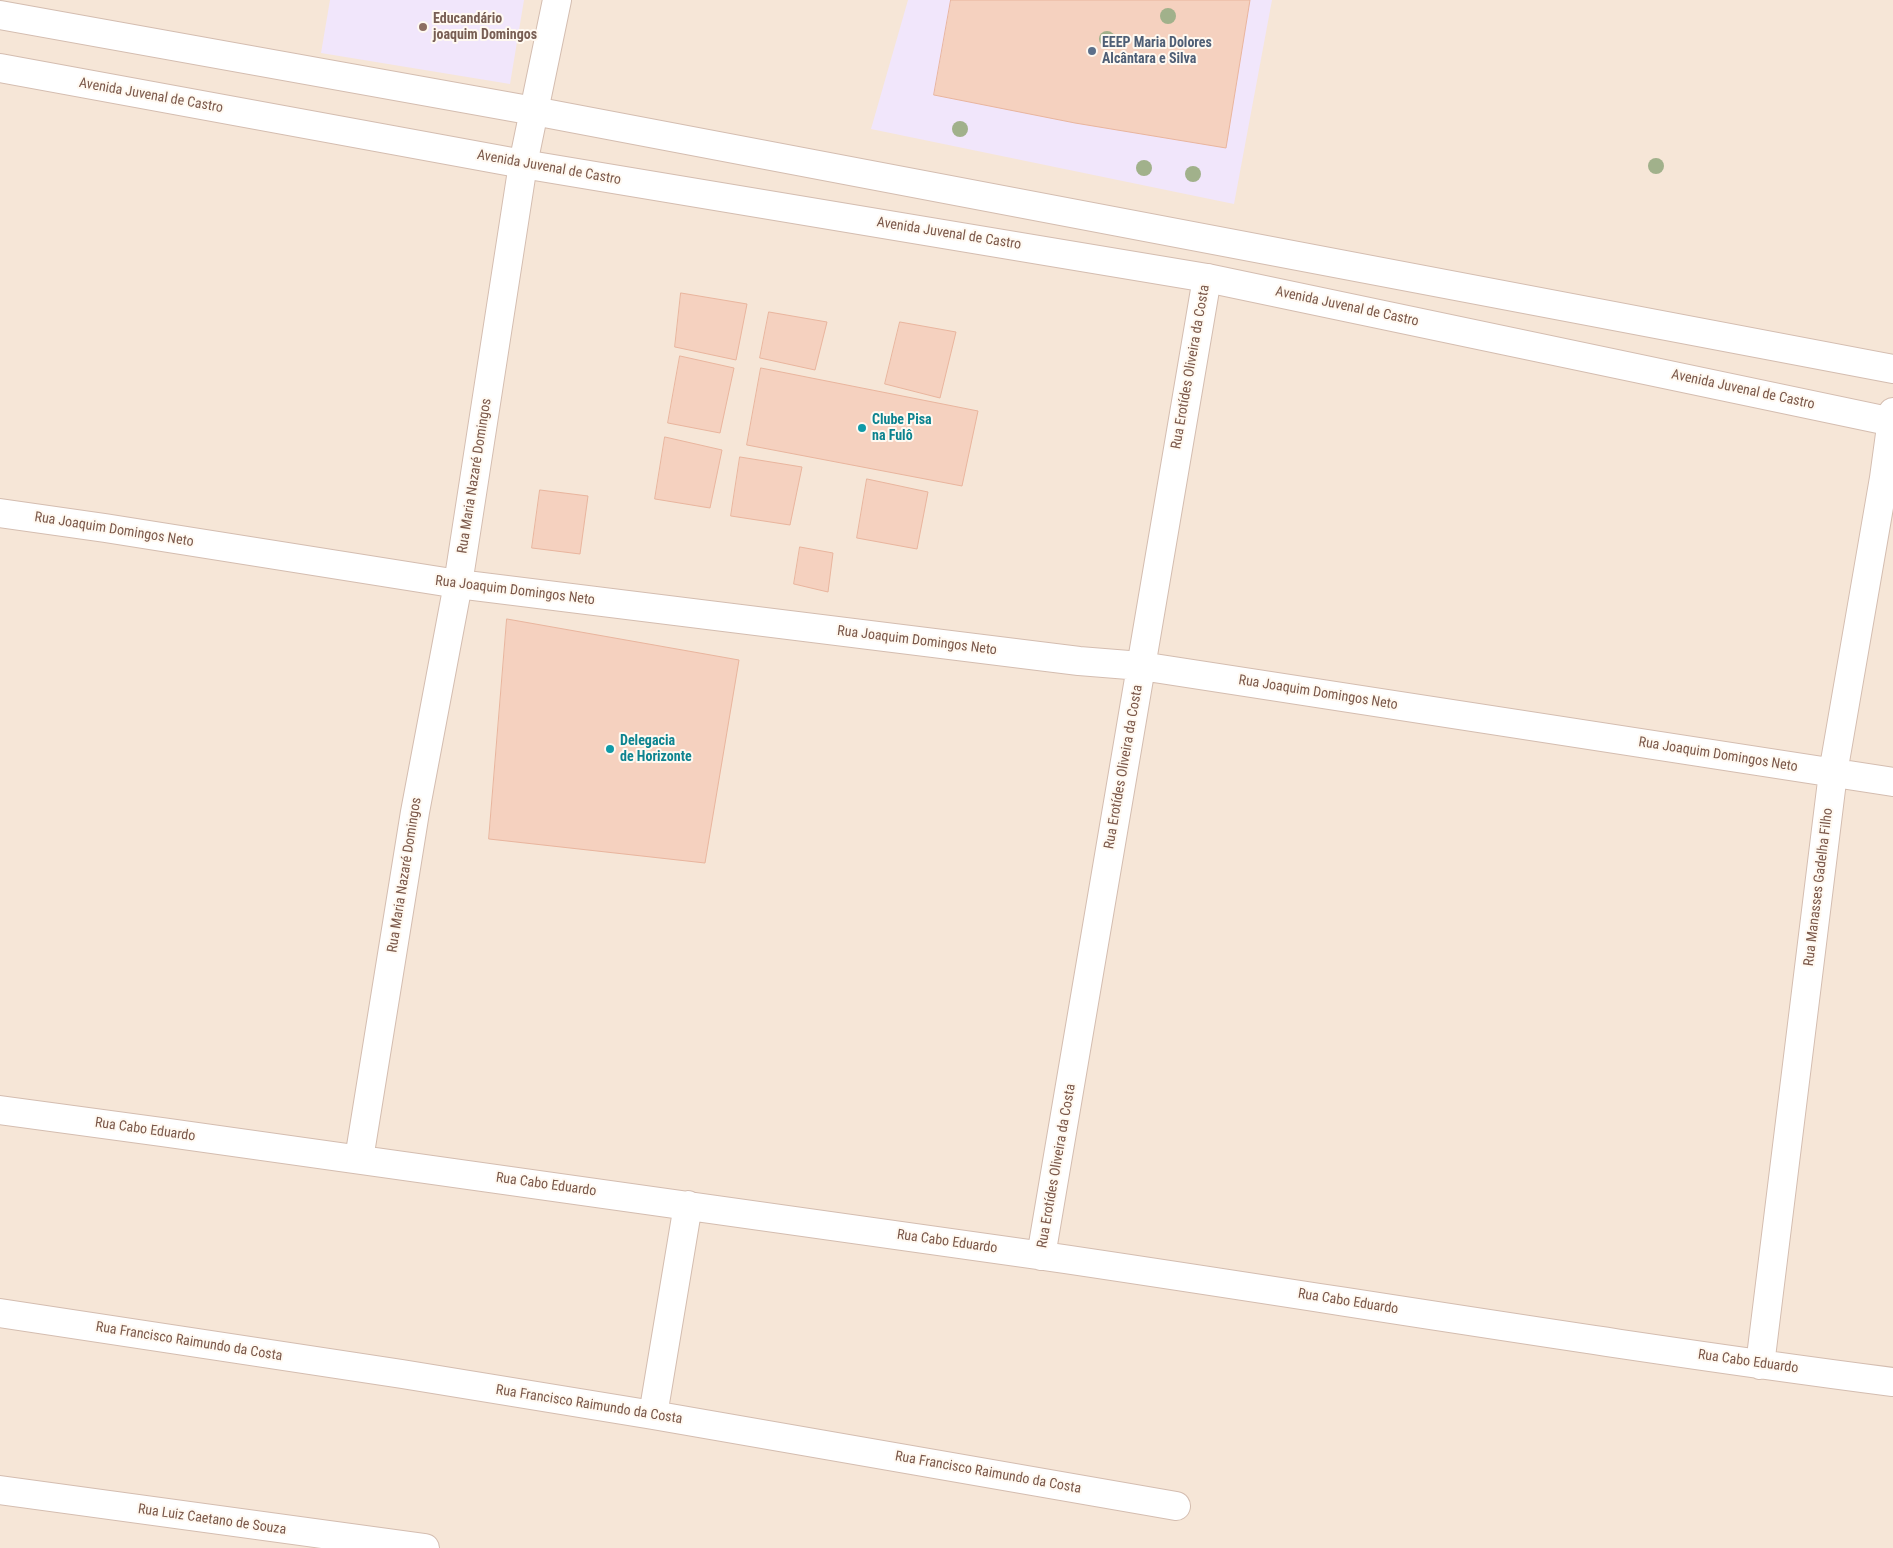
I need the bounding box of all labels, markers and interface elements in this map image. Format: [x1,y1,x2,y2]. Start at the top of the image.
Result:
place label: Educandário joaquim Domingos [433,11,537,44]
marker: Educandário joaquim Domingos [417,21,429,33]
place label: EEEP Maria Dolores Alcântara e Silva [1102,35,1212,68]
marker: EEEP Maria Dolores Alcântara e Silva [1086,45,1098,57]
street label: Avenida Juvenal de Castro [78,75,224,117]
street label: Avenida Juvenal de Castro [476,147,622,189]
street label: Avenida Juvenal de Castro [876,214,1022,254]
street label: Rua Erotídes Oliveira da Costa [1168,284,1214,450]
street label: Avenida Juvenal de Castro [1274,284,1420,330]
street label: Avenida Juvenal de Castro [1670,367,1816,413]
street label: Rua Maria Nazaré Domingos [454,397,496,555]
place label: Clube Pisa na Fulô [872,412,932,444]
marker: Clube Pisa na Fulô [856,422,868,434]
street label: Rua Joaquim Domingos Neto [33,509,195,551]
street label: Rua Joaquim Domingos Neto [434,573,596,609]
street label: Rua Joaquim Domingos Neto [836,623,998,659]
street label: Rua Joaquim Domingos Neto [1237,672,1399,714]
street label: Rua Erotídes Oliveira da Costa [1101,684,1147,850]
place label: Delegacia de Horizonte [620,733,692,766]
street label: Rua Joaquim Domingos Neto [1637,734,1799,776]
marker: Delegacia de Horizonte [604,743,616,755]
street label: Rua Maria Nazaré Domingos [384,796,426,954]
street label: Rua Manasses Gadelha Filho [1801,807,1837,967]
street label: Rua Erotídes Oliveira da Costa [1034,1083,1080,1249]
street label: Rua Cabo Eduardo [94,1115,196,1145]
street label: Rua Cabo Eduardo [495,1170,597,1200]
street label: Rua Cabo Eduardo [896,1227,998,1257]
street label: Rua Cabo Eduardo [1297,1286,1399,1318]
street label: Rua Francisco Raimundo da Costa [95,1319,283,1365]
street label: Rua Cabo Eduardo [1697,1347,1799,1377]
street label: Rua Francisco Raimundo da Costa [495,1382,683,1428]
street label: Rua Francisco Raimundo da Costa [894,1448,1082,1498]
street label: Rua Luiz Caetano de Souza [137,1501,287,1539]

